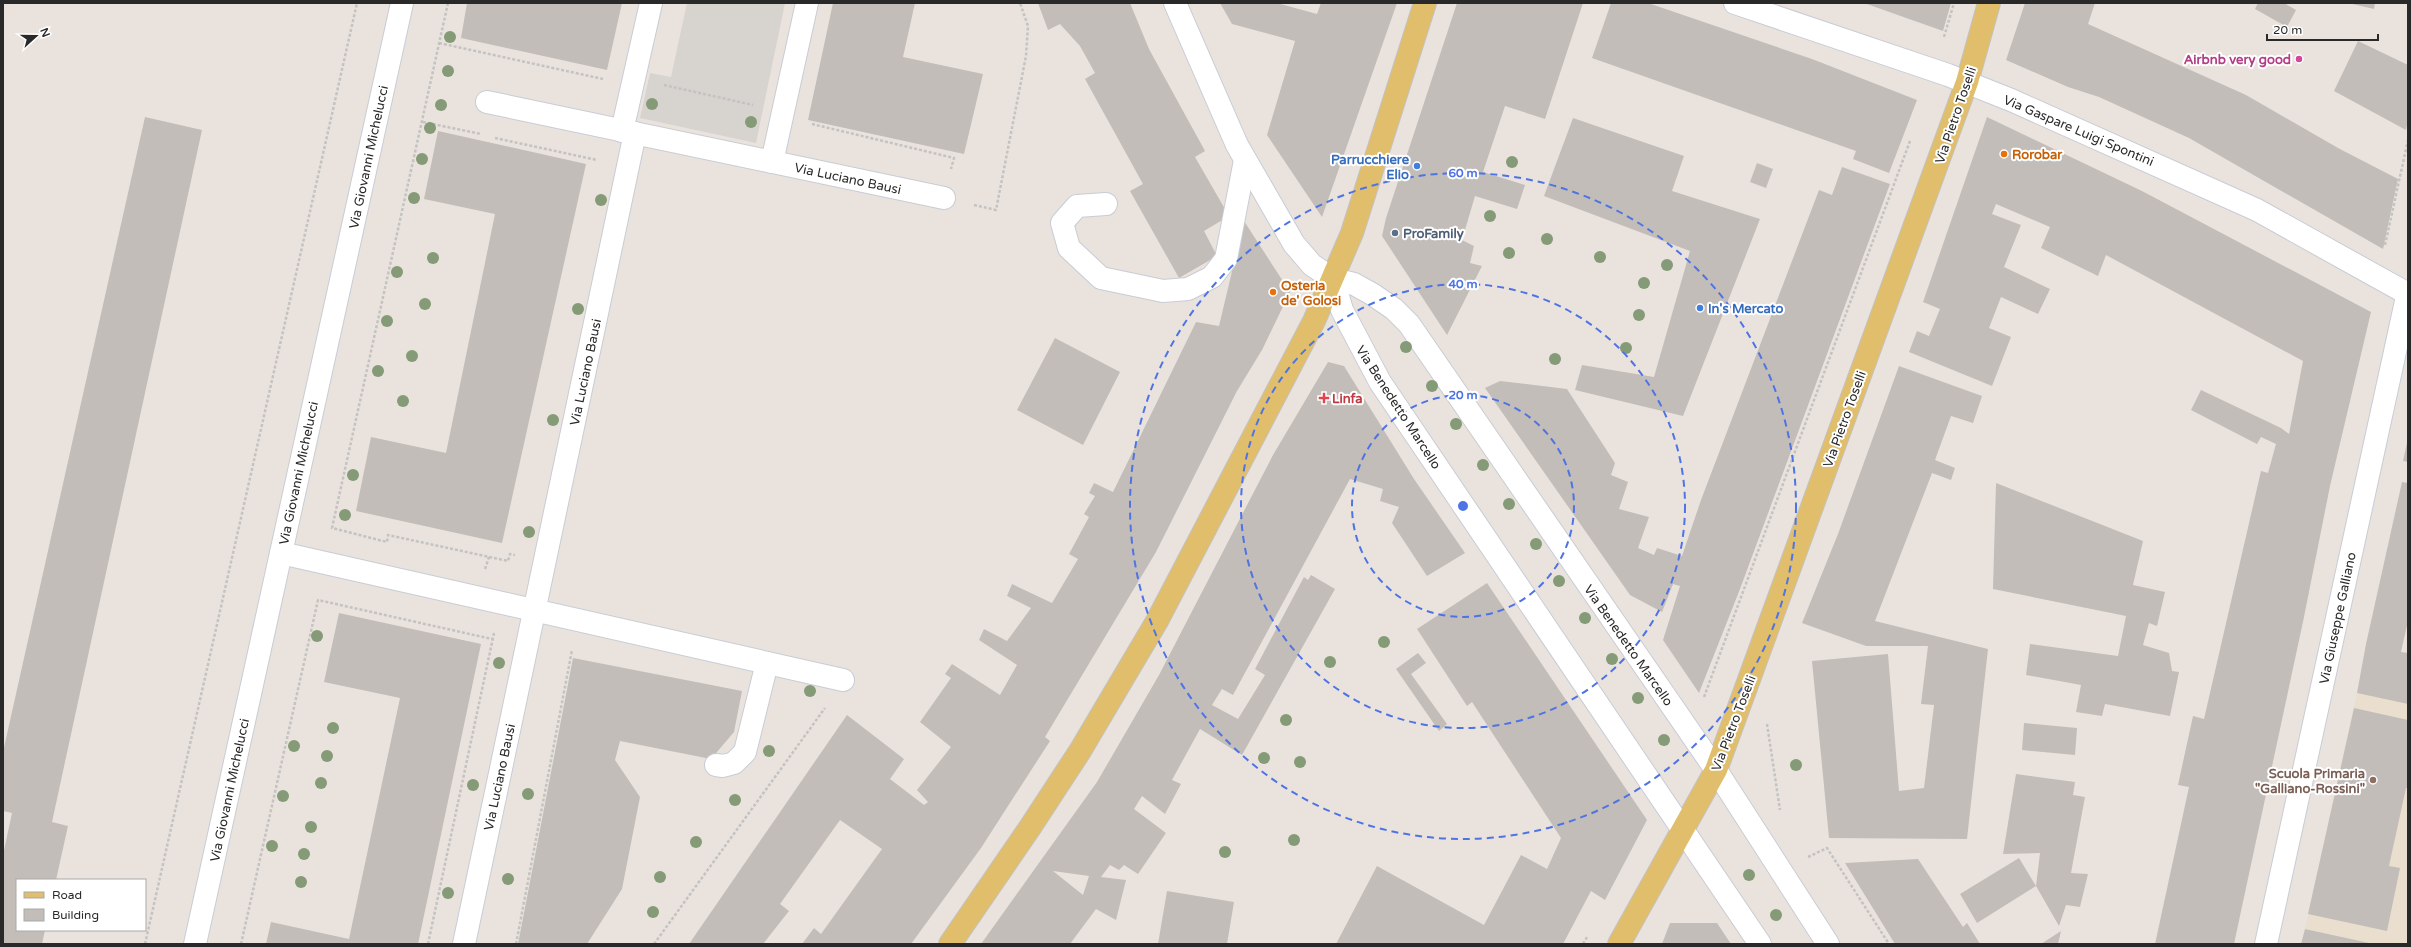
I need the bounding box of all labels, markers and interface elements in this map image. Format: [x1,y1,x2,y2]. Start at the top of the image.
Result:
north arrow [16,16,56,56]
scale bar [2267,16,2378,42]
text: 20 m [2273,23,2302,37]
text: N [37,26,53,39]
place label: Airbnb very good [2184,52,2291,68]
marker: Airbnb very good [2294,54,2304,64]
street label: Via Pietro Toselli [1932,65,1980,166]
street label: Via Giovanni Michelucci [346,84,392,230]
street label: Via Gaspare Luigi Spontini [2001,92,2156,170]
place label: Rorobar [2012,147,2063,163]
marker: Rorobar [1999,149,2009,159]
place label: Parrucchiere Elio [1331,152,1410,183]
street label: Via Luciano Bausi [793,160,903,198]
marker: Parrucchiere Elio [1412,161,1422,171]
text: 60 m [1448,166,1478,180]
place label: ProFamily [1403,226,1464,242]
marker: ProFamily [1390,228,1400,238]
text: 40 m [1448,277,1478,291]
place label: Osteria de' Golosi [1281,278,1341,309]
marker: Osteria de' Golosi [1268,287,1278,297]
place label: In's Mercato [1708,301,1783,317]
marker: In's Mercato [1695,303,1705,313]
street label: Via Luciano Bausi [567,317,605,427]
street label: Via Benedetto Marcello [1352,343,1444,473]
street label: Via Pietro Toselli [1820,369,1870,470]
text: 20 m [1448,388,1478,402]
place label: Linfa [1332,391,1363,407]
marker: Linfa [1319,393,1329,403]
street label: Via Giovanni Michelucci [276,400,322,546]
centre of rings [1456,499,1470,513]
street label: Via Giuseppe Galliano [2316,551,2360,686]
street label: Via Benedetto Marcello [1580,582,1676,709]
street label: Via Pietro Toselli [1708,673,1760,774]
street label: Via Giovanni Michelucci [207,717,253,863]
street label: Via Luciano Bausi [481,722,519,832]
place label: Scuola Primaria "Galliano-Rossini" [2255,766,2365,797]
marker: Scuola Primaria "Galliano-Rossini" [2368,775,2378,785]
legend [16,879,146,931]
text: Road [52,888,82,902]
text: Building [52,908,99,922]

